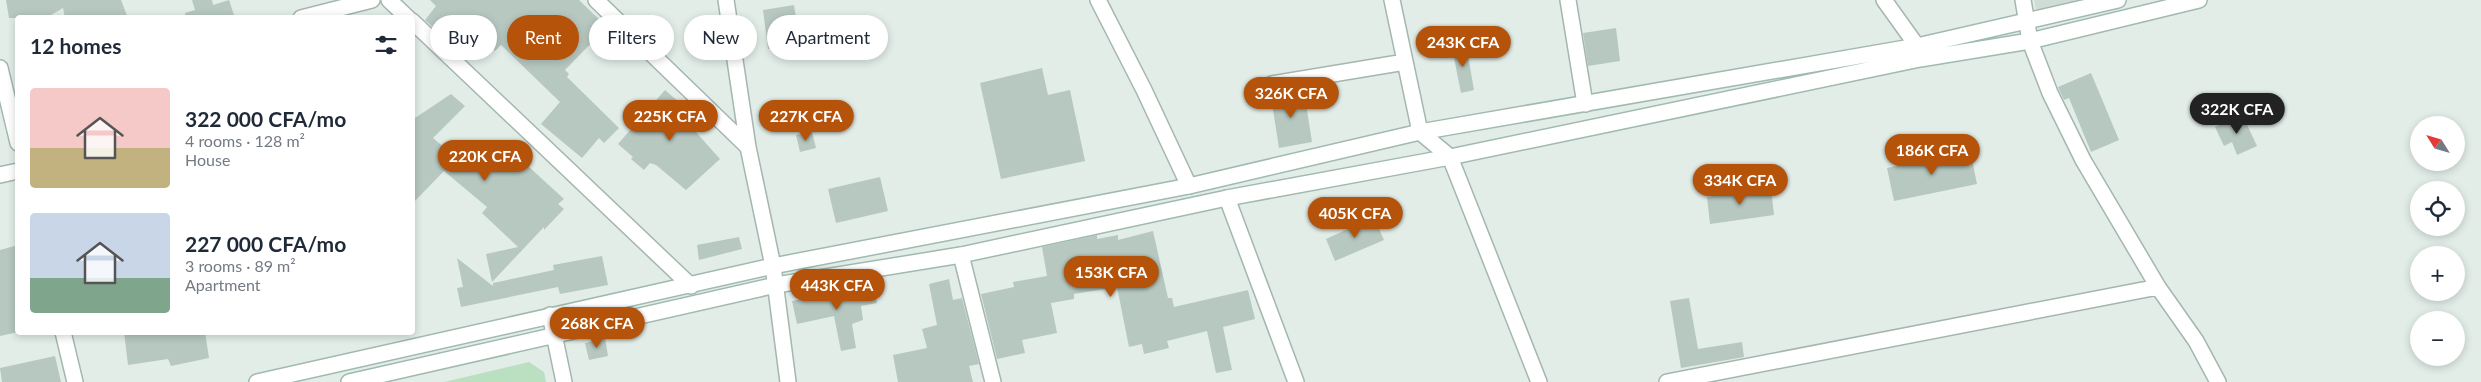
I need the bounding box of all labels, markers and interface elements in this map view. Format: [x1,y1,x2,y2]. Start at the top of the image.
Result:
chip: Buy [430,15,497,60]
chip: Rent [507,15,579,60]
chip: Filters [589,15,674,60]
chip: New [684,15,757,60]
chip: Apartment [767,15,888,60]
pin: 243K CFA [1411,26,1515,68]
icon: filters [372,31,400,59]
text: 243K CFA [1427,32,1499,51]
text: 12 homes [30,33,121,58]
pin: 326K CFA [1239,76,1343,119]
text: 326K CFA [1255,83,1327,102]
pin: 322K CFA [2185,92,2289,135]
text: 322K CFA [2201,99,2273,118]
pin: 225K CFA [618,100,722,142]
pin: 227K CFA [754,100,858,142]
text: 322 000 CFA/mo [185,106,346,131]
text: 225K CFA [634,106,706,125]
text: 227K CFA [770,106,842,125]
icon: home [70,108,130,168]
north arrow [2410,116,2465,171]
map controls [2410,116,2465,366]
text: 4 rooms · 128 m² [185,131,305,150]
pin: 186K CFA [1880,134,1984,176]
pin: 220K CFA [433,140,537,182]
text: 186K CFA [1896,140,1968,159]
text: 220K CFA [449,146,521,165]
text: House [185,150,230,169]
pin: 334K CFA [1688,164,1792,206]
text: 334K CFA [1704,170,1776,189]
button: locate [2410,181,2465,236]
pin: 405K CFA [1303,196,1407,239]
text: 405K CFA [1319,203,1391,222]
text: 227 000 CFA/mo [185,231,346,256]
icon: home [70,233,130,293]
button: + [2410,246,2465,301]
text: 3 rooms · 89 m² [185,256,296,275]
pin: 153K CFA [1059,256,1163,298]
text: 153K CFA [1075,262,1147,281]
pin: 443K CFA [785,268,889,311]
text: Apartment [185,275,260,294]
text: 443K CFA [801,275,873,294]
pin: 268K CFA [545,306,649,349]
button: − [2410,311,2465,366]
text: 268K CFA [561,313,633,332]

